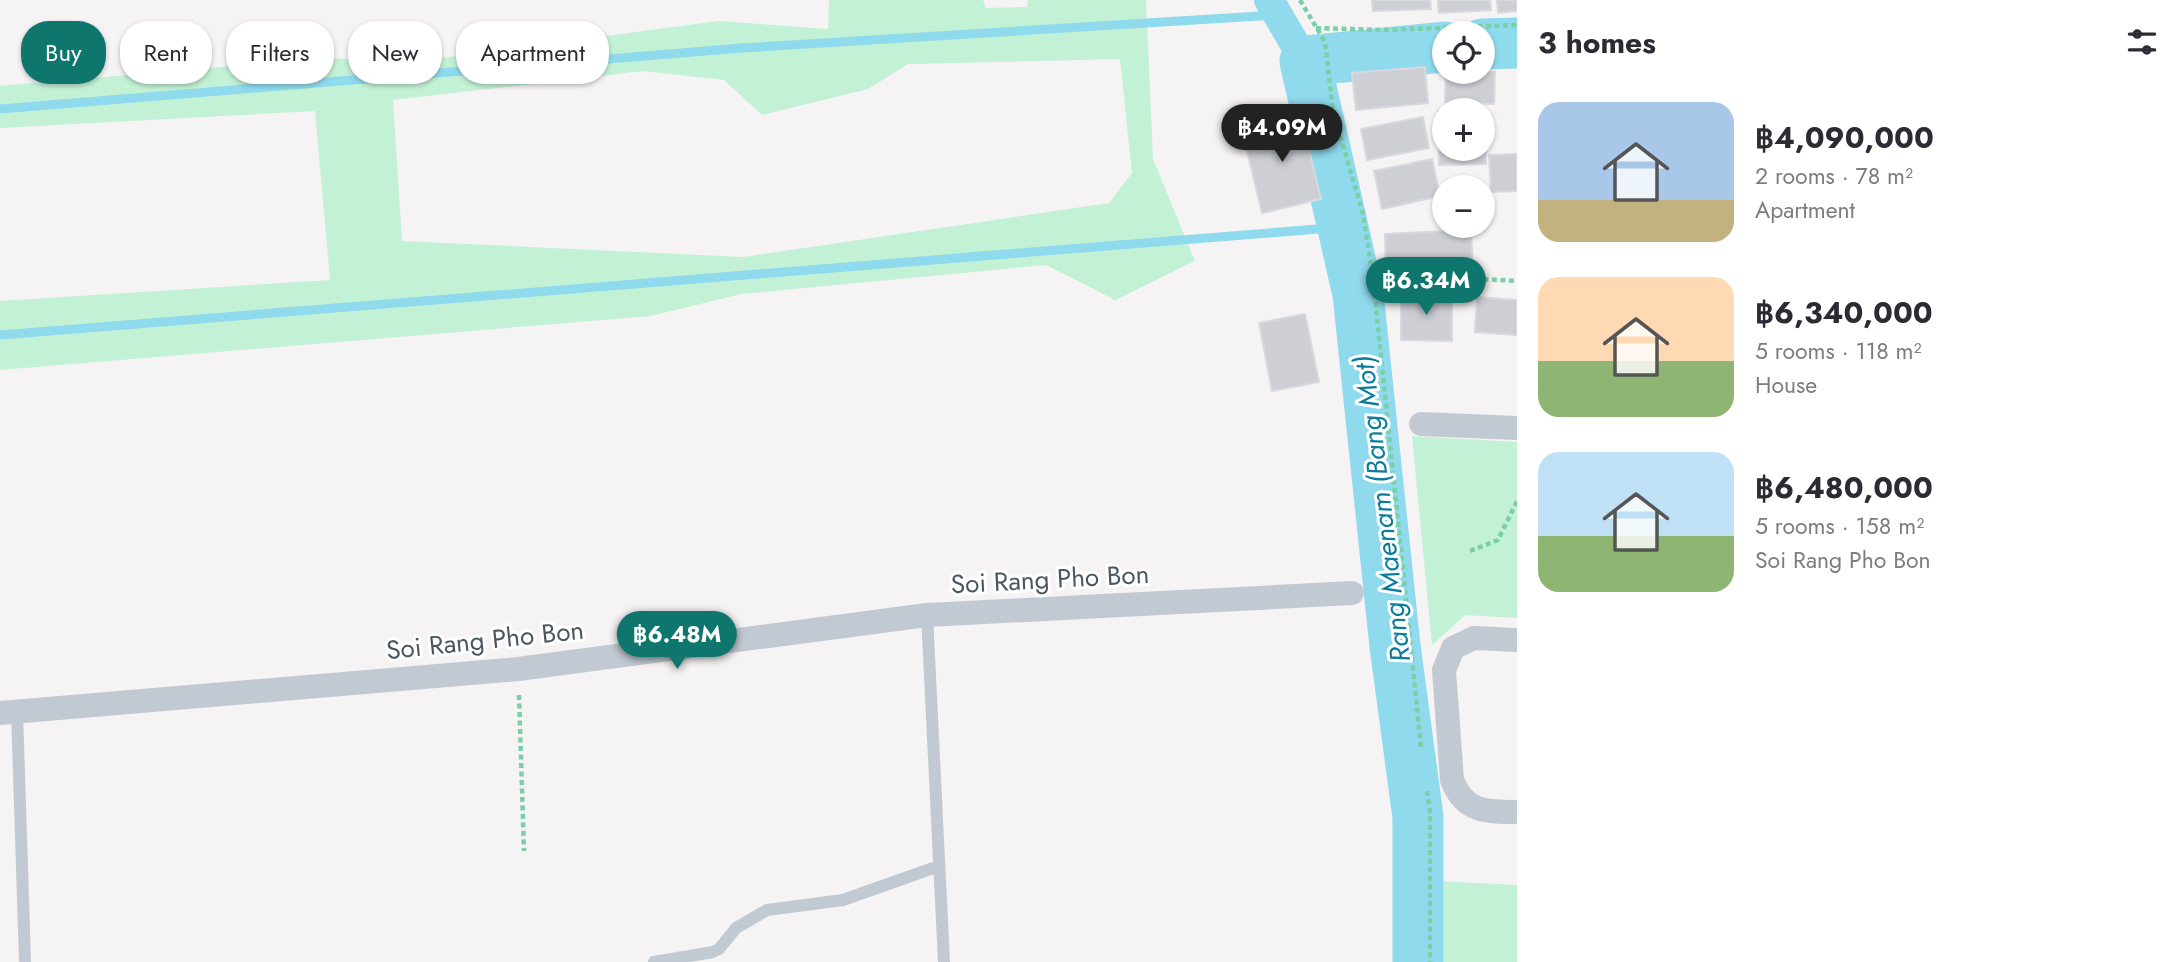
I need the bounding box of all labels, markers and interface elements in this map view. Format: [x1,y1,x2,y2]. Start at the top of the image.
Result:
chip: Buy [21,21,106,84]
chip: Rent [120,21,212,84]
chip: Filters [226,21,334,84]
chip: New [348,21,442,84]
chip: Apartment [456,21,609,84]
map controls [1432,21,1495,238]
button: locate [1432,21,1495,84]
text: 3 homes [1538,21,1656,64]
icon: filters [2123,23,2161,61]
button: + [1432,98,1495,161]
pin: ฿4.09M [1225,104,1339,164]
text: ฿4.09M [1237,110,1327,144]
text: ฿4,090,000 [1755,116,1934,159]
icon: home [1594,130,1678,214]
text: 2 rooms · 78 m² [1755,159,1913,193]
button: − [1432,175,1495,238]
text: Apartment [1755,193,1855,227]
pin: ฿6.34M [1369,258,1483,317]
text: ฿6.34M [1382,263,1470,297]
text: ฿6,340,000 [1755,291,1933,334]
icon: home [1594,305,1678,389]
text: 5 rooms · 118 m² [1755,334,1922,368]
water label: Rang Maenam (Bang Mot) [1343,353,1421,665]
text: House [1755,368,1817,402]
text: ฿6,480,000 [1755,466,1933,509]
icon: home [1594,480,1678,564]
text: 5 rooms · 158 m² [1755,509,1924,543]
text: Soi Rang Pho Bon [1755,543,1931,577]
street label: Soi Rang Pho Bon [950,555,1150,603]
street label: Soi Rang Pho Bon [384,611,586,669]
pin: ฿6.48M [620,612,734,671]
text: ฿6.48M [633,617,721,651]

